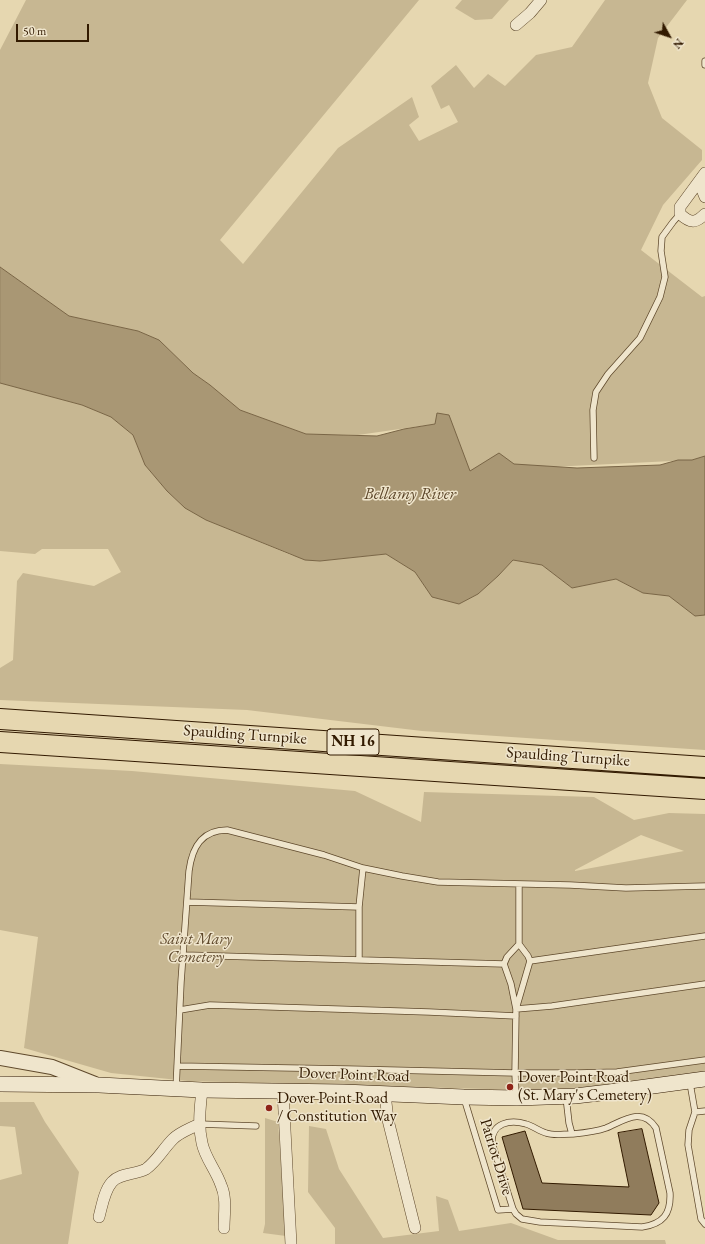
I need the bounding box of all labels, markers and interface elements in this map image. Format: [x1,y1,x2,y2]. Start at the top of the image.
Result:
scale bar [18,16,91,42]
north arrow [649,16,689,56]
text: 50 m [23,23,46,39]
text: N [670,36,686,52]
water label: Bellamy River [364,484,456,504]
street label: Spaulding Turnpike [183,721,307,749]
road number: NH 16 [327,729,379,755]
street label: Spaulding Turnpike [506,743,630,771]
park label: Saint Mary Cemetery [160,930,232,968]
street label: Dover Point Road [298,1063,410,1087]
place label: Dover Point Road (St. Mary's Cemetery) [518,1068,652,1106]
marker: Dover Point Road (St. Mary's Cemetery) [505,1082,515,1092]
place label: Dover Point Road / Constitution Way [277,1089,397,1127]
marker: Dover Point Road / Constitution Way [264,1103,274,1113]
street label: Patriot Drive [475,1116,517,1198]

